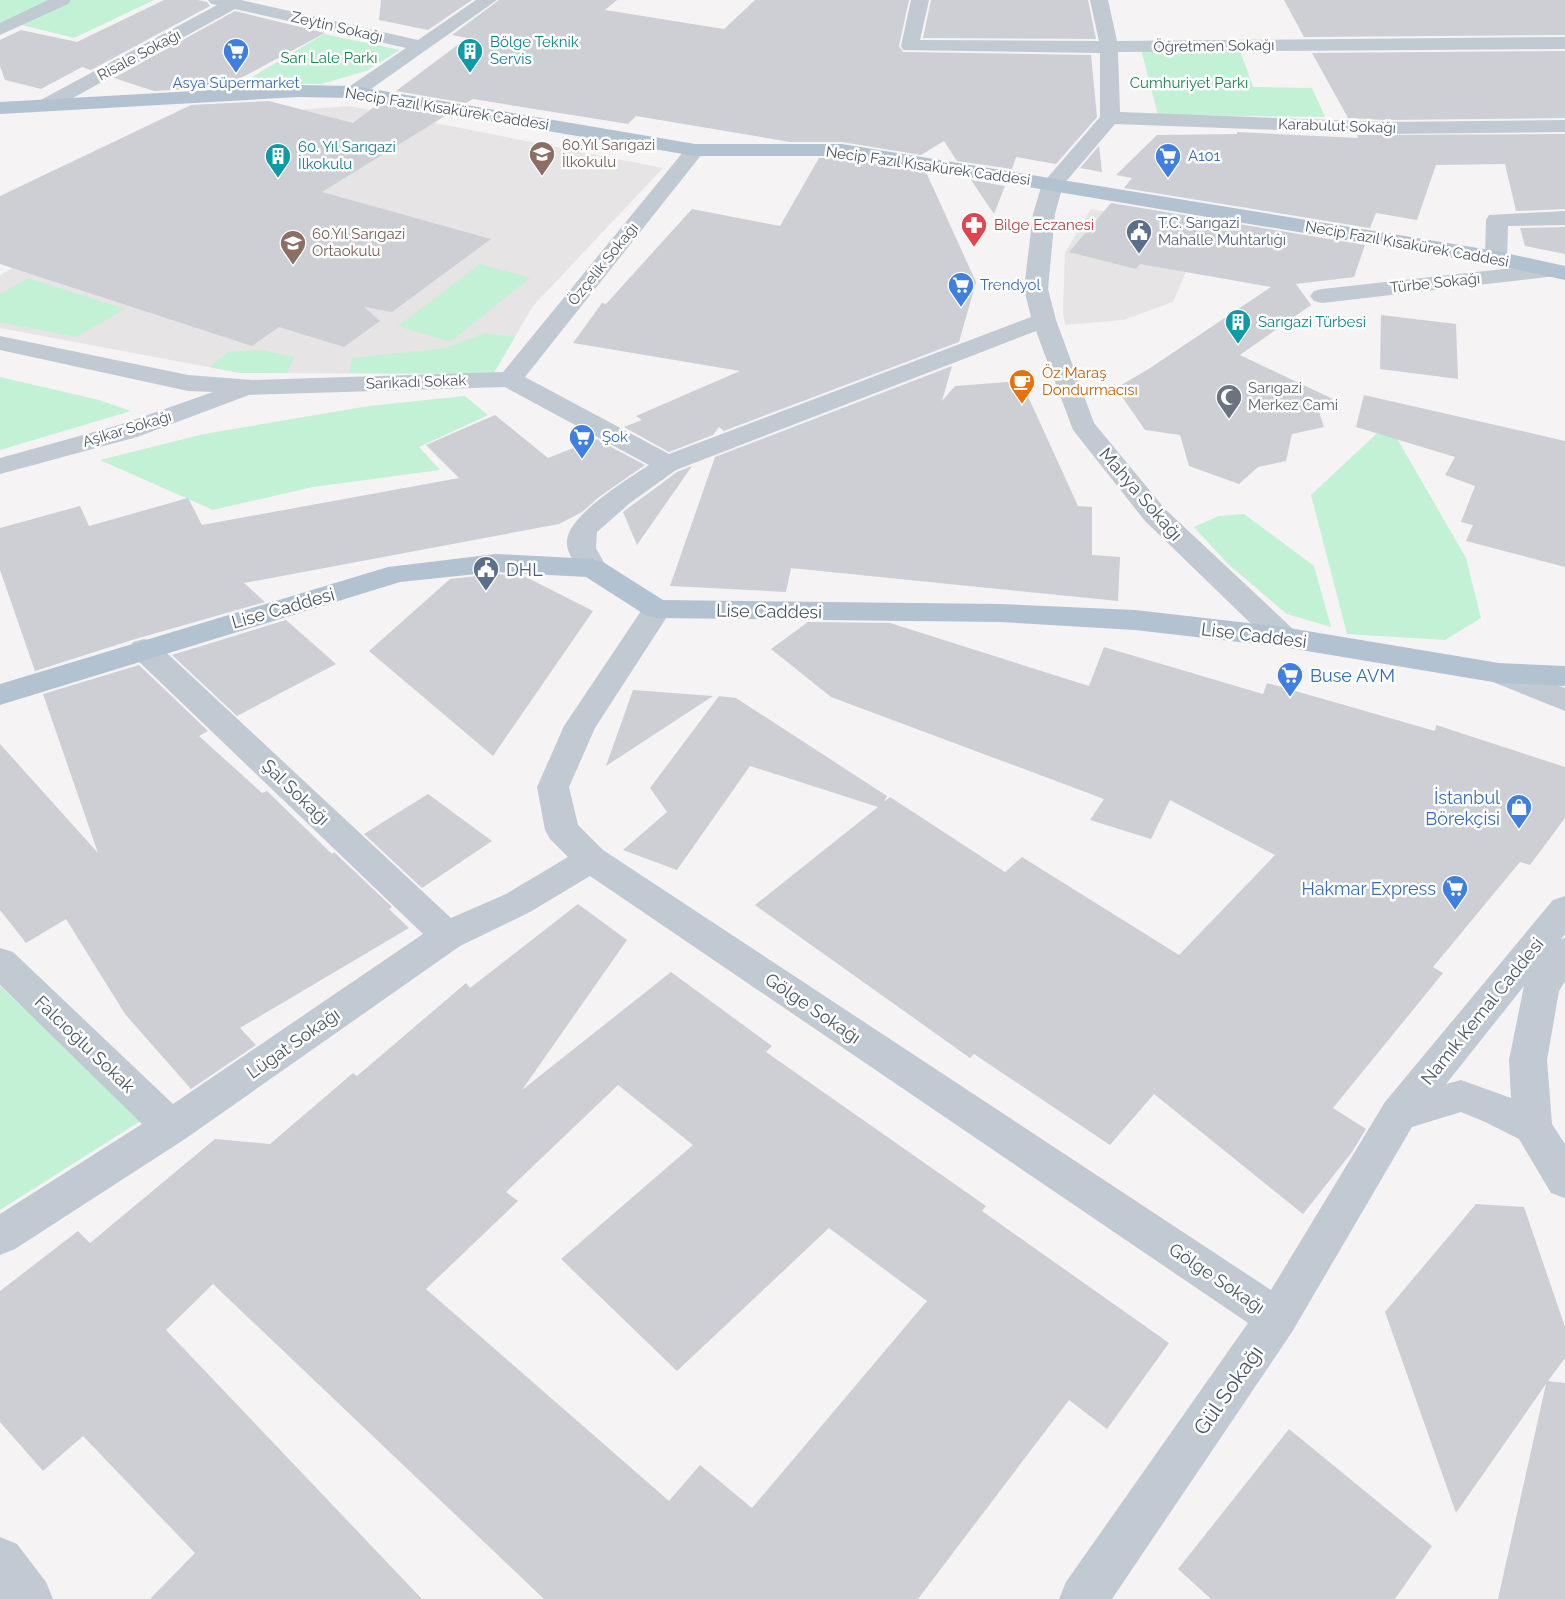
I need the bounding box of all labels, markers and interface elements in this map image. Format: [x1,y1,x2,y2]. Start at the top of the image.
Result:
street label: Zeytin Sokağı [289,8,385,46]
street label: Risale Sokağı [94,26,184,84]
place label: Bölge Teknik Servis [490,33,579,68]
street label: Öğretmen Sokağı [1153,35,1275,56]
supermarket icon: Asya Süpermarket [221,36,251,74]
building icon: Bölge Teknik Servis [455,36,485,74]
park label: Sarı Lale Parkı [280,49,378,67]
place label: Asya Süpermarket [173,74,299,92]
park label: Cumhuriyet Parkı [1130,74,1248,92]
street label: Necip Fazıl Kısakürek Caddesi [344,84,550,134]
street label: Karabulut Sokağı [1278,115,1396,137]
place label: 60.Yıl Sarıgazi İlkokulu [562,136,655,171]
place label: 60. Yıl Sarıgazi İlkokulu [298,138,396,173]
school or university icon: 60.Yıl Sarıgazi İlkokulu [527,139,557,177]
building icon: 60. Yıl Sarıgazi İlkokulu [263,141,293,179]
supermarket icon: A101 [1153,141,1183,179]
street label: Necip Fazıl Kısakürek Caddesi [825,143,1031,189]
place label: A101 [1188,147,1221,165]
pharmacy icon: Bilge Eczanesi [959,210,989,248]
place label: T.C. Sarıgazi Mahalle Muhtarlığı [1158,214,1286,249]
place label: Bilge Eczanesi [994,216,1094,234]
public building icon: T.C. Sarıgazi Mahalle Muhtarlığı [1124,217,1154,255]
street label: Necip Fazıl Kısakürek Caddesi [1304,217,1510,271]
street label: Özçelik Sokağı [563,218,642,309]
place label: 60.Yıl Sarıgazi Ortaokulu [312,225,405,260]
school or university icon: 60.Yıl Sarıgazi Ortaokulu [278,228,308,266]
street label: Türbe Sokağı [1389,269,1481,297]
supermarket icon: Trendyol [946,270,976,308]
place label: Trendyol [980,276,1041,294]
building icon: Sarıgazi Türbesi [1223,307,1253,345]
place label: Sarıgazi Türbesi [1258,313,1366,331]
place label: Öz Maraş Dondurmacısı [1042,363,1138,399]
cafe icon: Öz Maraş Dondurmacısı [1007,367,1037,405]
street label: Sarıkadı Sokak [366,371,467,393]
place label: Sarıgazi Merkez Cami [1248,379,1338,414]
mosque icon: Sarıgazi Merkez Cami [1214,382,1244,420]
street label: Aşikar Sokağı [80,407,174,451]
supermarket icon: Şok [567,422,597,460]
place label: Şok [602,428,628,446]
street label: Mahya Sokağı [1095,443,1187,545]
public building icon: DHL [471,554,501,592]
place label: DHL [506,559,543,580]
street label: Lise Caddesi [229,583,337,633]
street label: Lise Caddesi [716,600,822,622]
street label: Lise Caddesi [1200,618,1308,652]
supermarket icon: Buse AVM [1275,660,1305,698]
place label: Buse AVM [1310,665,1395,686]
street label: Şal Sokağı [258,755,334,829]
place label: İstanbul Börekçisi [1425,787,1500,829]
shop icon: İstanbul Börekçisi [1504,792,1534,830]
supermarket icon: Hakmar Express [1440,873,1470,911]
place label: Hakmar Express [1301,878,1436,899]
street label: Namık Kemal Caddesi [1416,933,1548,1089]
street label: Gölge Sokağı [761,968,865,1048]
street label: Falcıoğlu Sokak [31,991,140,1097]
street label: Lügat Sokağı [242,1003,344,1083]
street label: Gölge Sokağı [1165,1238,1269,1318]
street label: Gül Sokağı [1188,1341,1268,1439]

